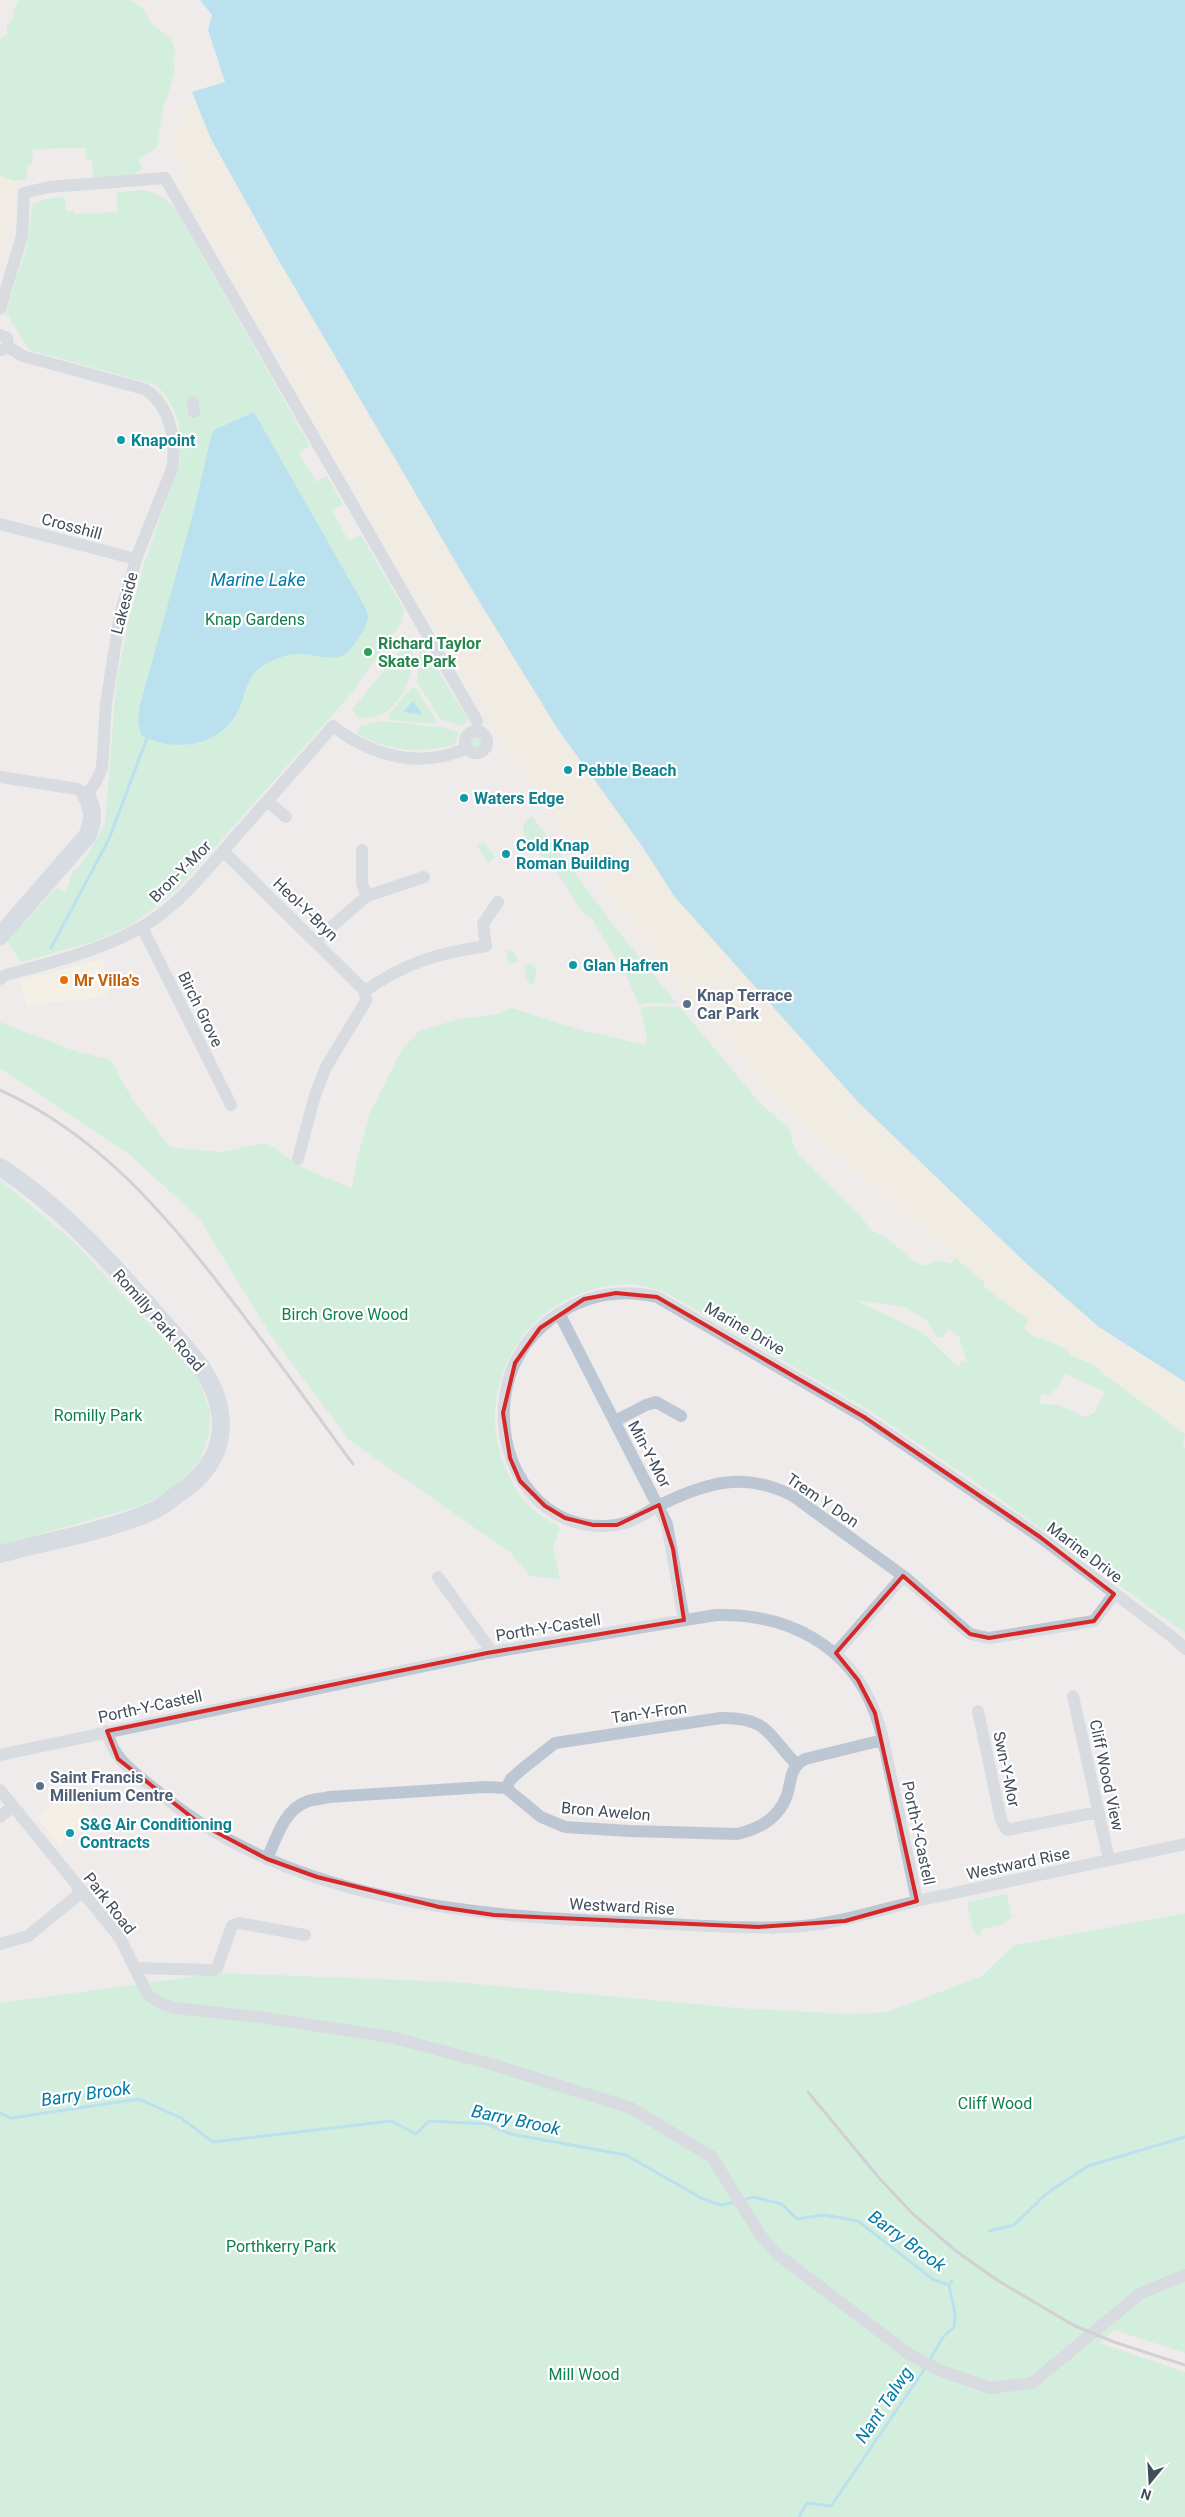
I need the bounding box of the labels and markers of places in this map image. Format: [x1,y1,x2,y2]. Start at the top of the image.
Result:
place label: Knapoint [131,431,196,450]
marker: Knapoint [115,434,127,446]
place label: Richard Taylor Skate Park [378,634,481,671]
marker: Richard Taylor Skate Park [362,646,374,658]
place label: Pebble Beach [578,761,676,780]
marker: Pebble Beach [562,764,574,776]
place label: Waters Edge [474,789,564,808]
marker: Waters Edge [458,792,470,804]
place label: Cold Knap Roman Building [516,836,630,873]
marker: Cold Knap Roman Building [500,848,512,860]
place label: Glan Hafren [583,956,669,975]
marker: Glan Hafren [567,959,579,971]
place label: Mr Villa's [74,971,139,990]
marker: Mr Villa's [58,974,70,986]
place label: Knap Terrace Car Park [697,986,792,1023]
marker: Knap Terrace Car Park [681,998,693,1010]
place label: Saint Francis Millenium Centre [50,1768,174,1805]
marker: Saint Francis Millenium Centre [34,1780,46,1792]
place label: S&G Air Conditioning Contracts [80,1815,232,1852]
marker: S&G Air Conditioning Contracts [64,1827,76,1839]

